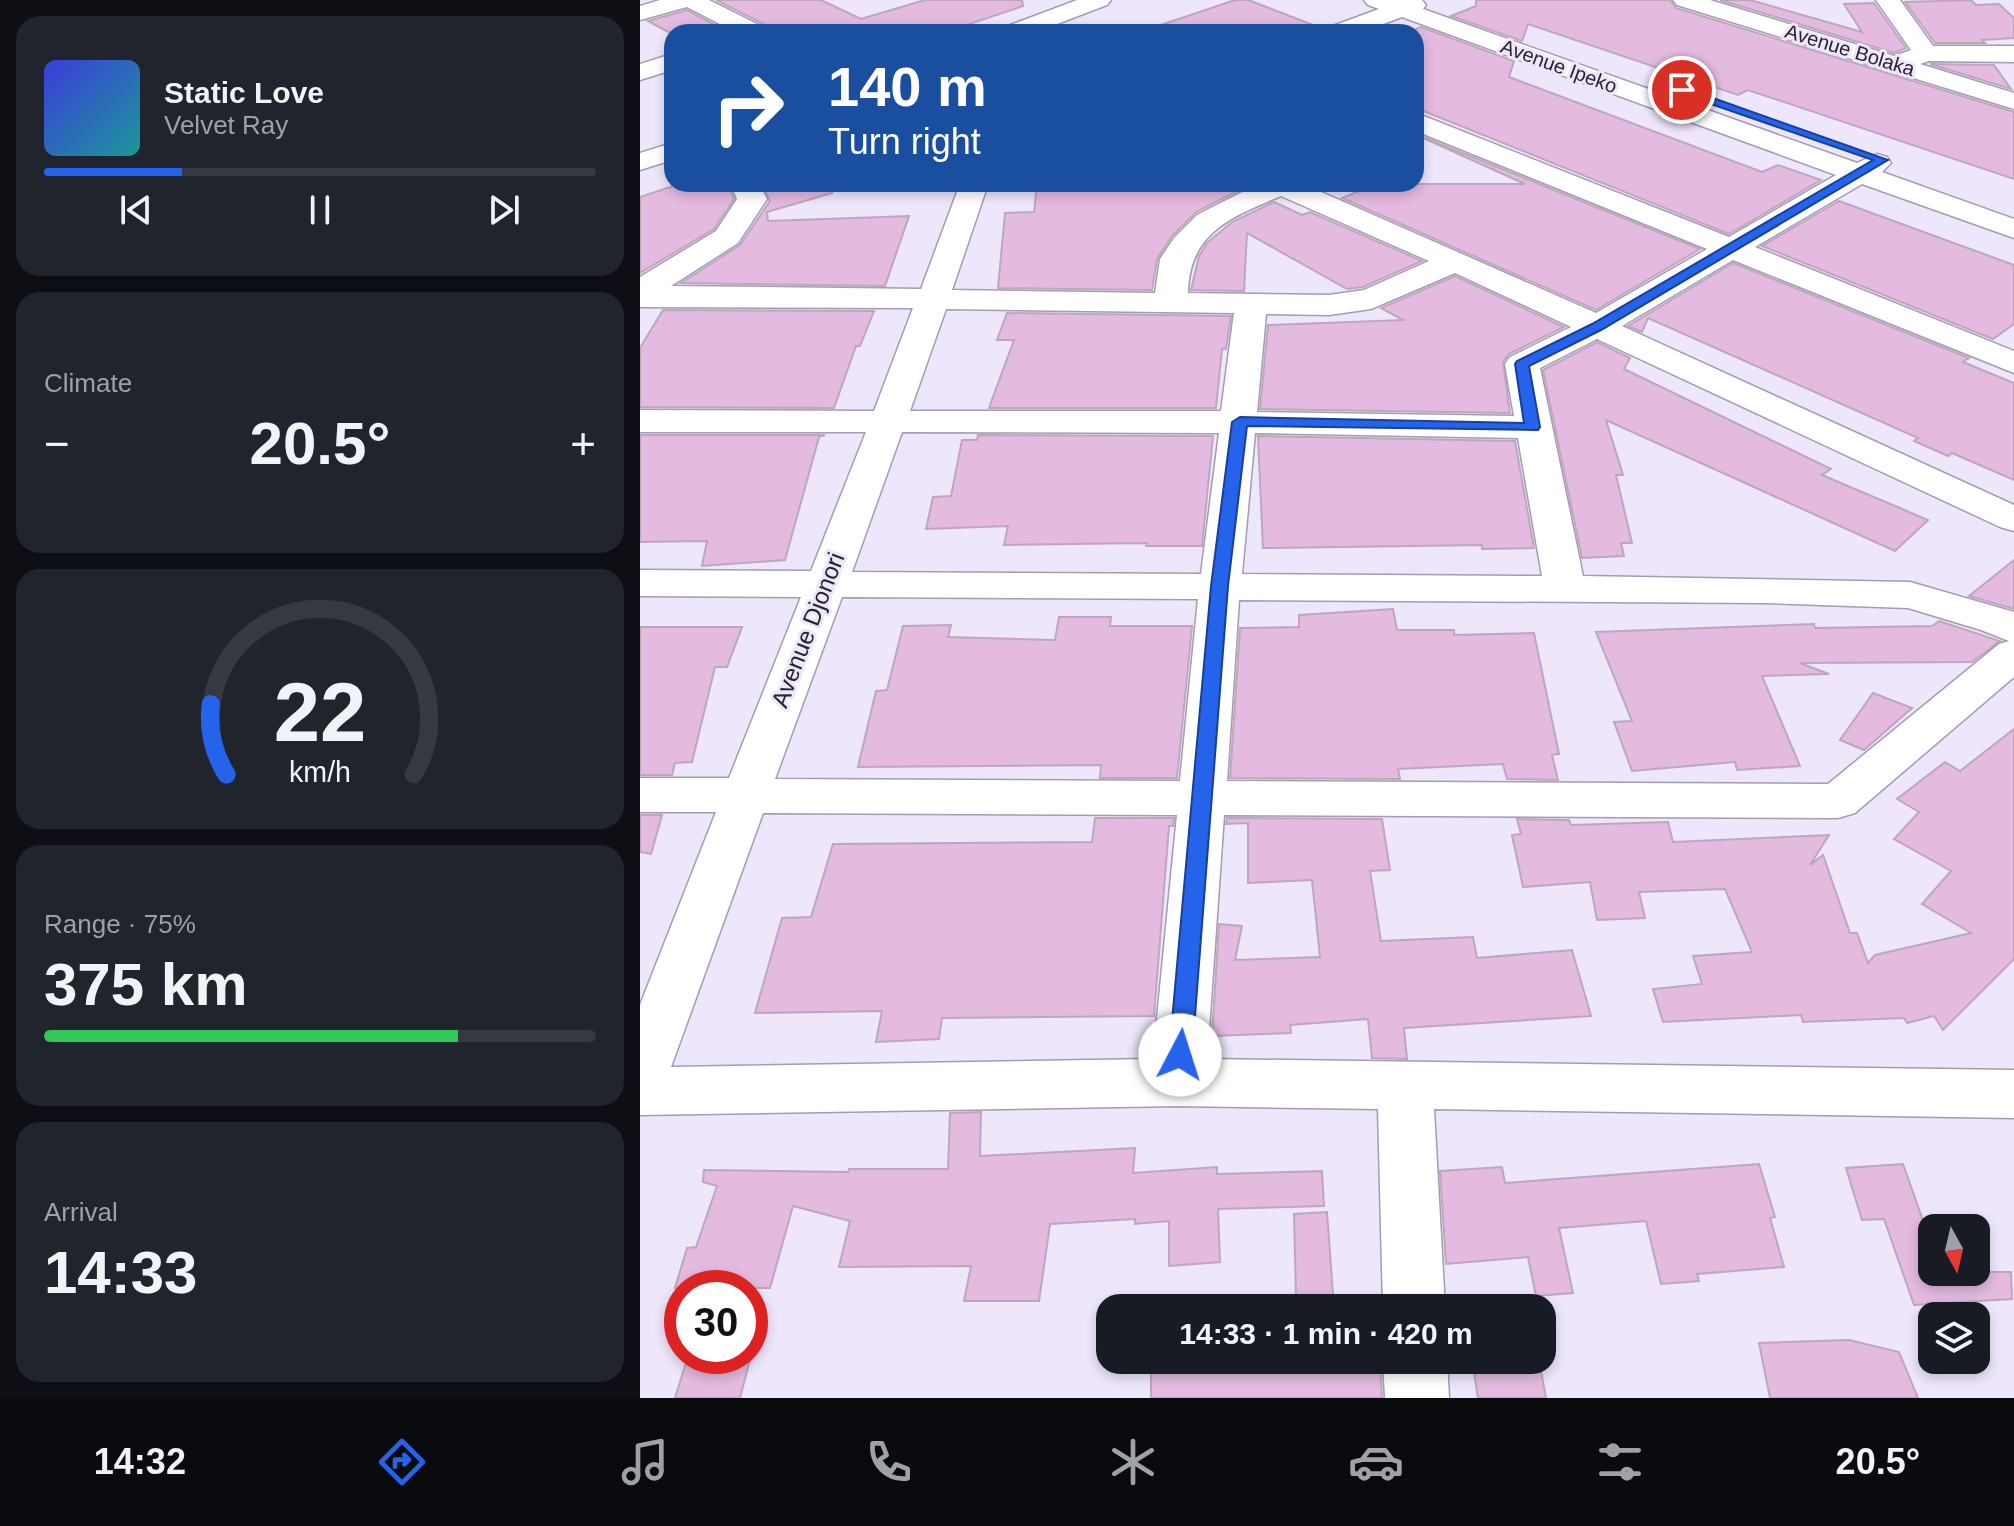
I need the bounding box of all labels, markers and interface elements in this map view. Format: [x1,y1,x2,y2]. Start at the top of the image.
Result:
street label: Avenue Bolaka [1783,20,1918,80]
street label: Avenue Ipeko [1498,35,1620,97]
text: 140 m [828,55,987,118]
icon: right [696,56,800,160]
pin [1648,56,1716,124]
icon: arrive [1660,68,1704,112]
text: Static Love [164,76,324,109]
text: Velvet Ray [164,110,288,140]
text: Turn right [828,121,981,162]
icon: previous [114,188,158,232]
icon: pause [298,188,342,232]
icon: next [482,188,526,232]
text: Climate [44,368,132,398]
text: 20.5° [250,410,390,477]
text: − [44,419,70,468]
text: + [570,419,596,468]
street label: Avenue Djonori [766,549,849,711]
text: 22 [274,666,366,759]
text: km/h [289,756,351,788]
text: Range · 75% [44,909,196,939]
text: 375 km [44,951,248,1018]
position arrow [1138,1013,1222,1097]
text: Arrival [44,1197,118,1227]
north arrow [1918,1214,1990,1286]
map controls [1918,1214,1990,1374]
text: 14:33 [44,1239,197,1306]
speed limit sign: 30 [664,1270,768,1374]
button: layers [1918,1302,1990,1374]
text: 14:33 · 1 min · 420 m [1179,1317,1473,1350]
icon: directions [374,1434,430,1490]
icon: music [617,1434,673,1490]
icon: phone [861,1434,917,1490]
icon: climate [1105,1434,1161,1490]
icon: car [1348,1434,1404,1490]
icon: filters [1592,1434,1648,1490]
text: 14:32 [94,1441,186,1482]
text: 20.5° [1836,1441,1920,1482]

